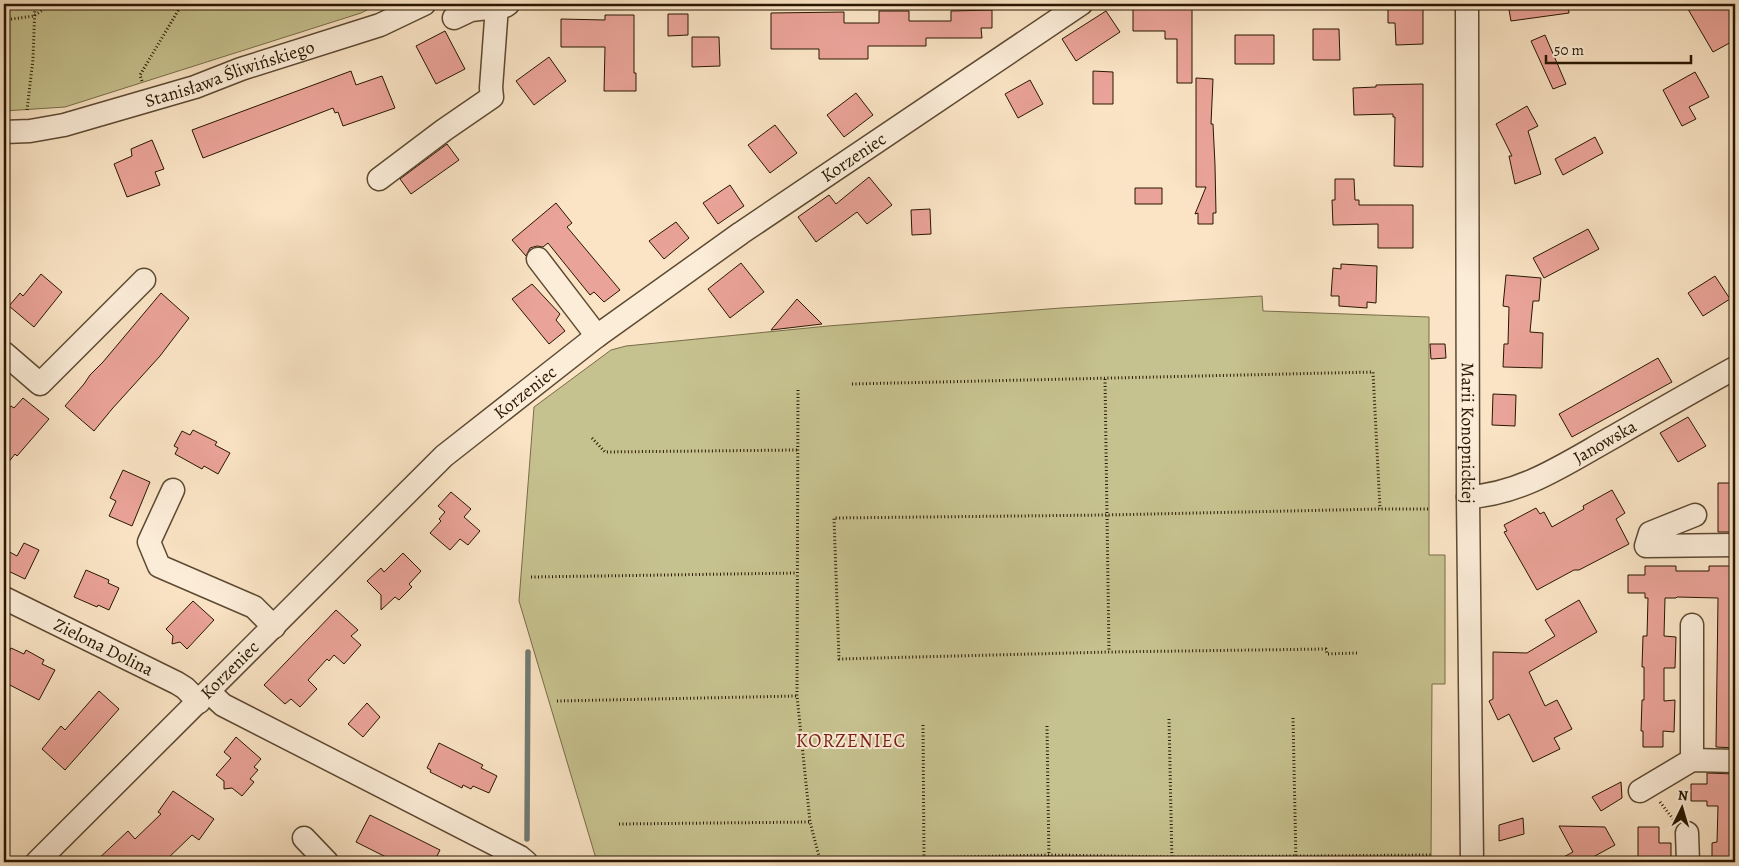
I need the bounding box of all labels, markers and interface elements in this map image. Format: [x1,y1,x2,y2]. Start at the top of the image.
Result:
scale bar [1546,32,1692,64]
street label: Stanisława Śliwińskiego [142,35,317,113]
text: 50 m [1554,40,1584,60]
street label: Korzeniec [816,127,891,188]
street label: Korzeniec [489,360,562,425]
street label: Marii Konopnickiej [1456,362,1480,504]
street label: Janowska [1569,414,1641,469]
street label: Zielona Dolina [50,612,158,682]
street label: Korzeniec [195,635,264,704]
district label: KORZENIEC [796,728,906,754]
north arrow [1656,784,1706,834]
text: N [1677,786,1689,805]

